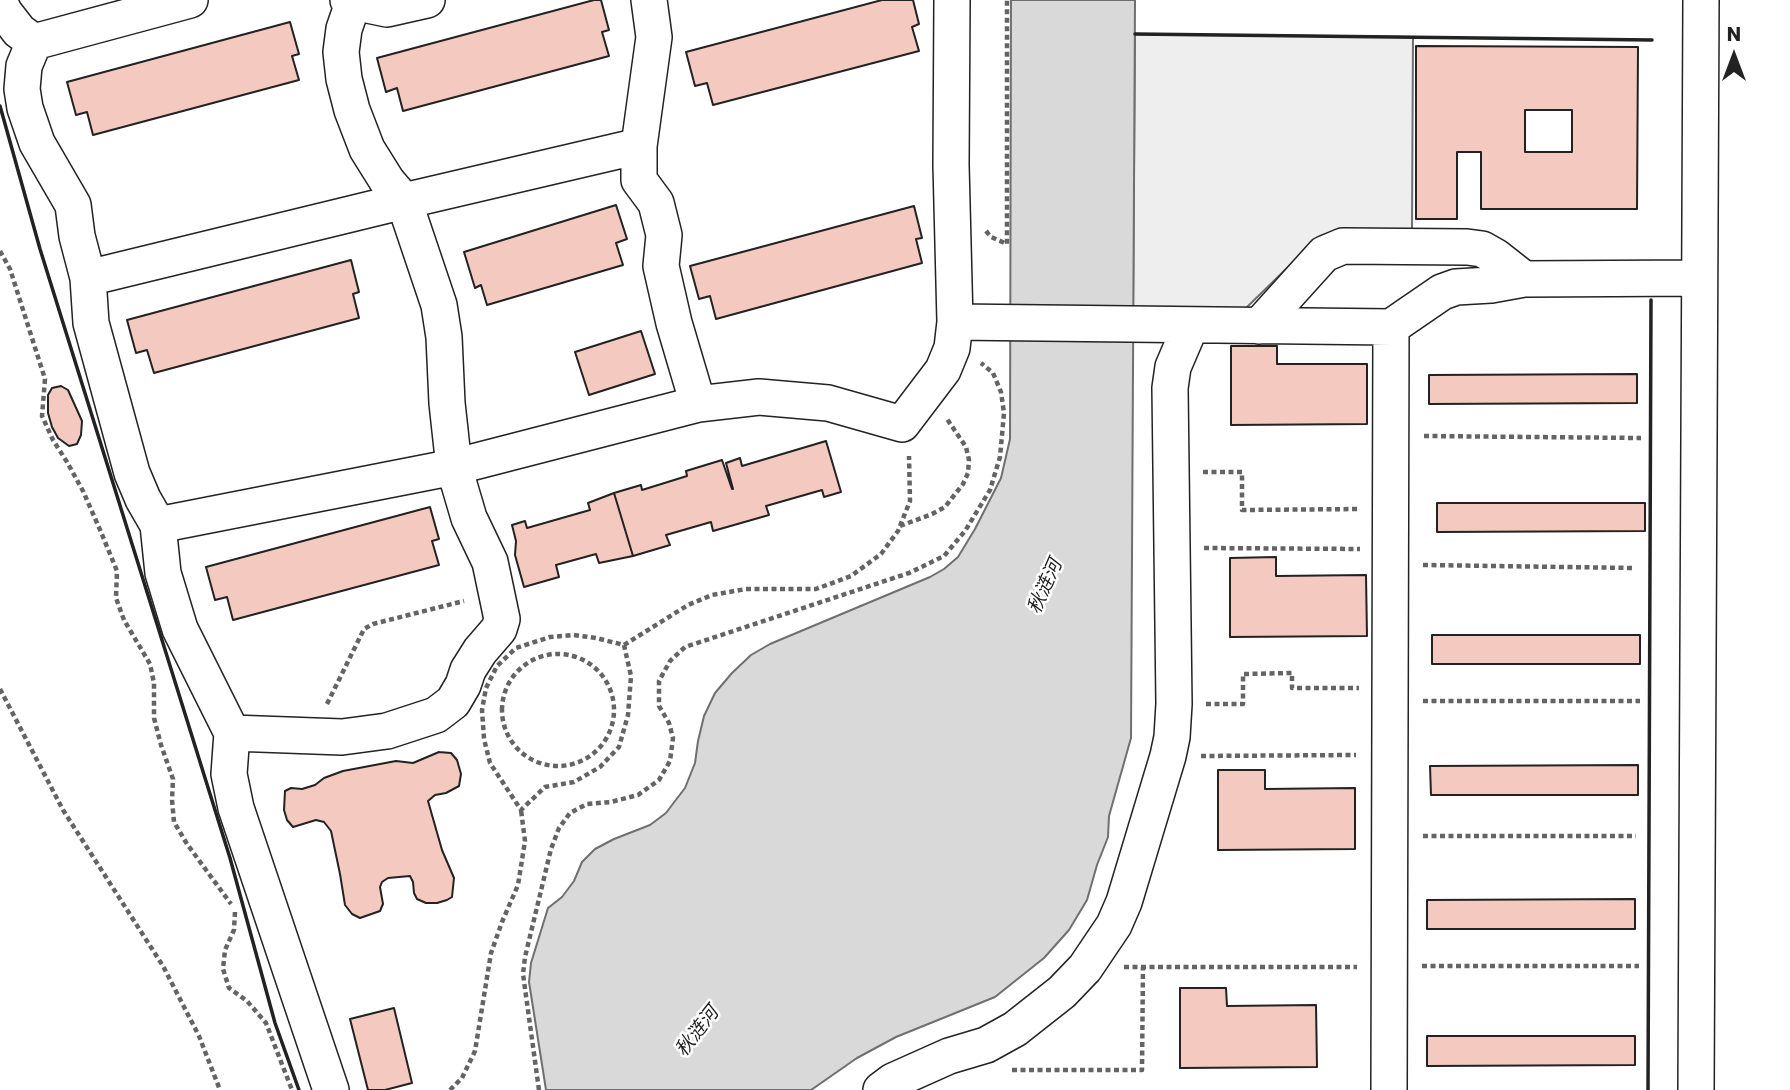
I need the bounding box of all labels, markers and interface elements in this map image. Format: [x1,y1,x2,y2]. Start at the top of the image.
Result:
north arrow [1699,21,1769,91]
text: N [1727,21,1741,48]
water label: 秋涟河 [1024,556,1068,618]
water label: 秋涟河 [671,1003,725,1061]

